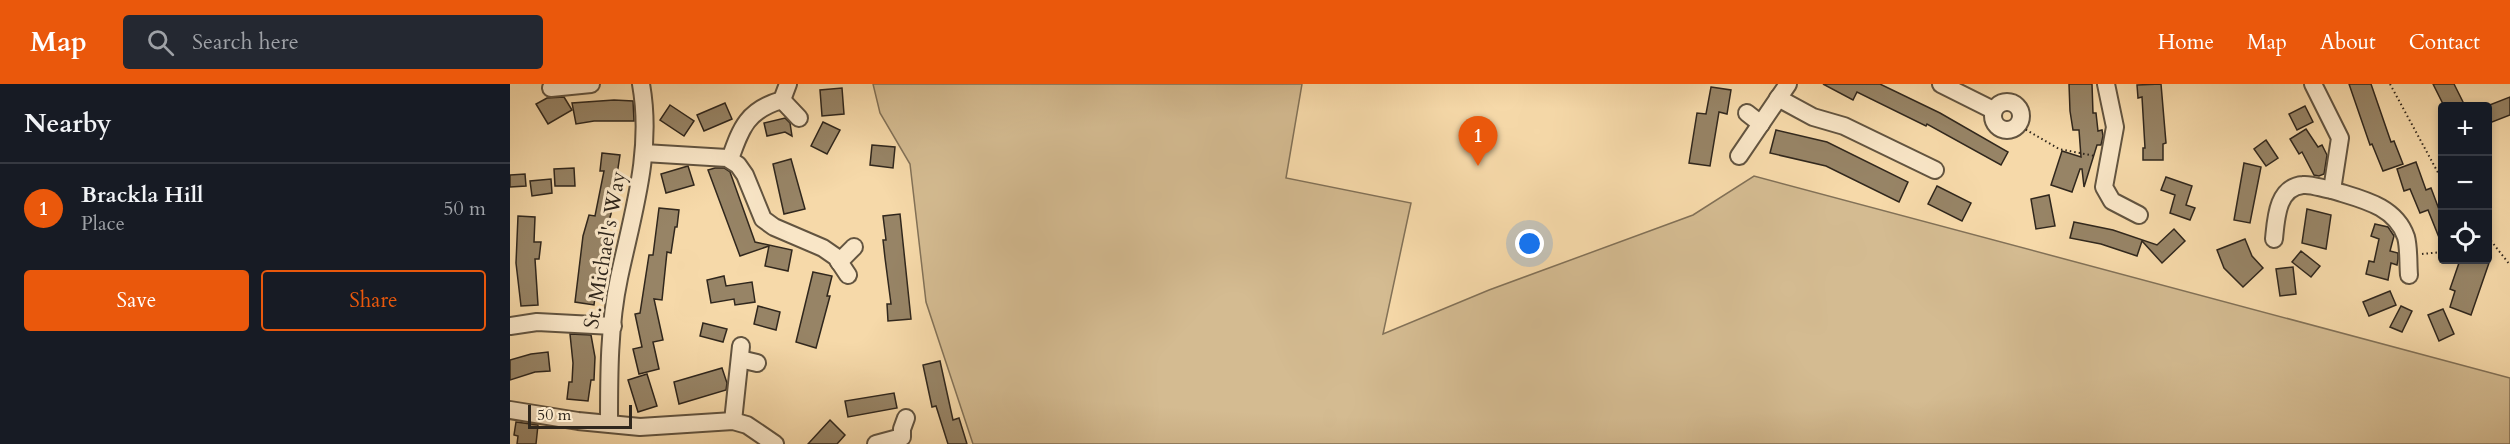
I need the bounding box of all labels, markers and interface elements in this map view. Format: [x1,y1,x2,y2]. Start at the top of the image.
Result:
search box [123,15,543,69]
text: Map [30,23,87,61]
icon: search [144,26,177,59]
text: Search here [192,27,299,57]
text: Home [2158,28,2214,57]
text: Map [2247,28,2287,57]
text: About [2320,28,2376,57]
text: Contact [2409,28,2480,57]
map controls [2438,102,2492,264]
button: + [2438,102,2492,156]
text: Nearby [24,106,112,141]
pin: 1 [1458,116,1498,166]
button: − [2438,156,2492,210]
street label: St. Michael's Way [577,169,633,331]
text: Brackla Hill [81,180,203,210]
text: 1 [38,195,49,222]
text: 50 m [443,195,486,222]
text: Place [81,210,125,237]
button: locate [2438,210,2492,264]
your location [1515,229,1544,258]
button: Save [24,270,249,331]
button: Share [261,270,486,331]
scale bar [528,402,632,430]
text: 50 m [537,404,571,426]

